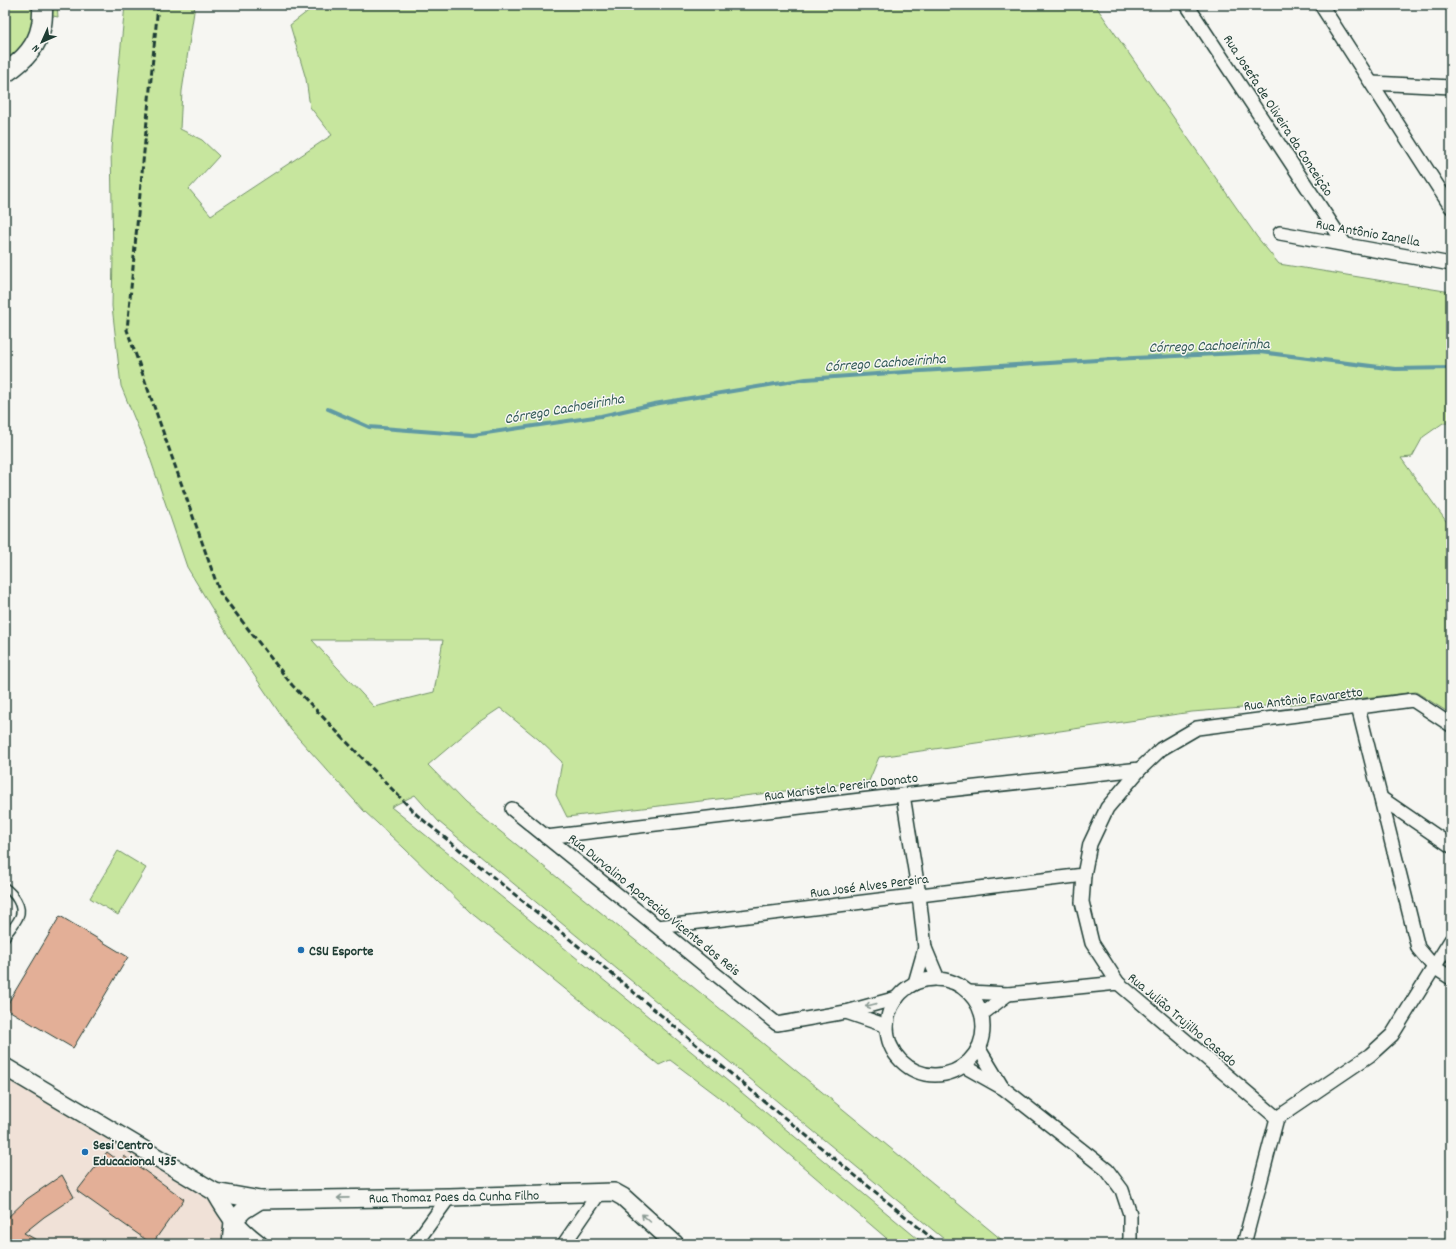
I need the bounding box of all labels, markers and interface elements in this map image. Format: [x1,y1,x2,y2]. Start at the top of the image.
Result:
north arrow [22,22,62,62]
street label: Rua Josefa de Oliveira da Conceição [1217,31,1337,201]
text: N [28,40,44,55]
street label: Rua Antônio Zanella [1314,215,1422,253]
water label: Córrego Cachoeirinha [1148,334,1271,360]
water label: Córrego Cachoeirinha [824,349,947,379]
water label: Córrego Cachoeirinha [503,388,627,431]
street label: Rua Antônio Favaretto [1243,683,1364,717]
street label: Rua Maristela Pereira Donato [763,769,919,807]
street label: Rua Durvalino Aparecido Vicente dos Reis [563,830,744,982]
street label: Rua José Alves Pereira [809,870,930,904]
place label: CSU Esporte [309,942,374,962]
marker: CSU Esporte [296,945,306,955]
street label: Rua Julião Trujilho Casado [1123,969,1241,1072]
one-way arrow [865,1002,878,1009]
place label: Sesi Centro Educacional 435 [93,1136,177,1172]
marker: Sesi Centro Educacional 435 [80,1147,90,1157]
street label: Rua Thomaz Paes da Cunha Filho [369,1187,539,1209]
one-way arrow [337,1195,350,1202]
one-way arrow [641,1213,651,1223]

